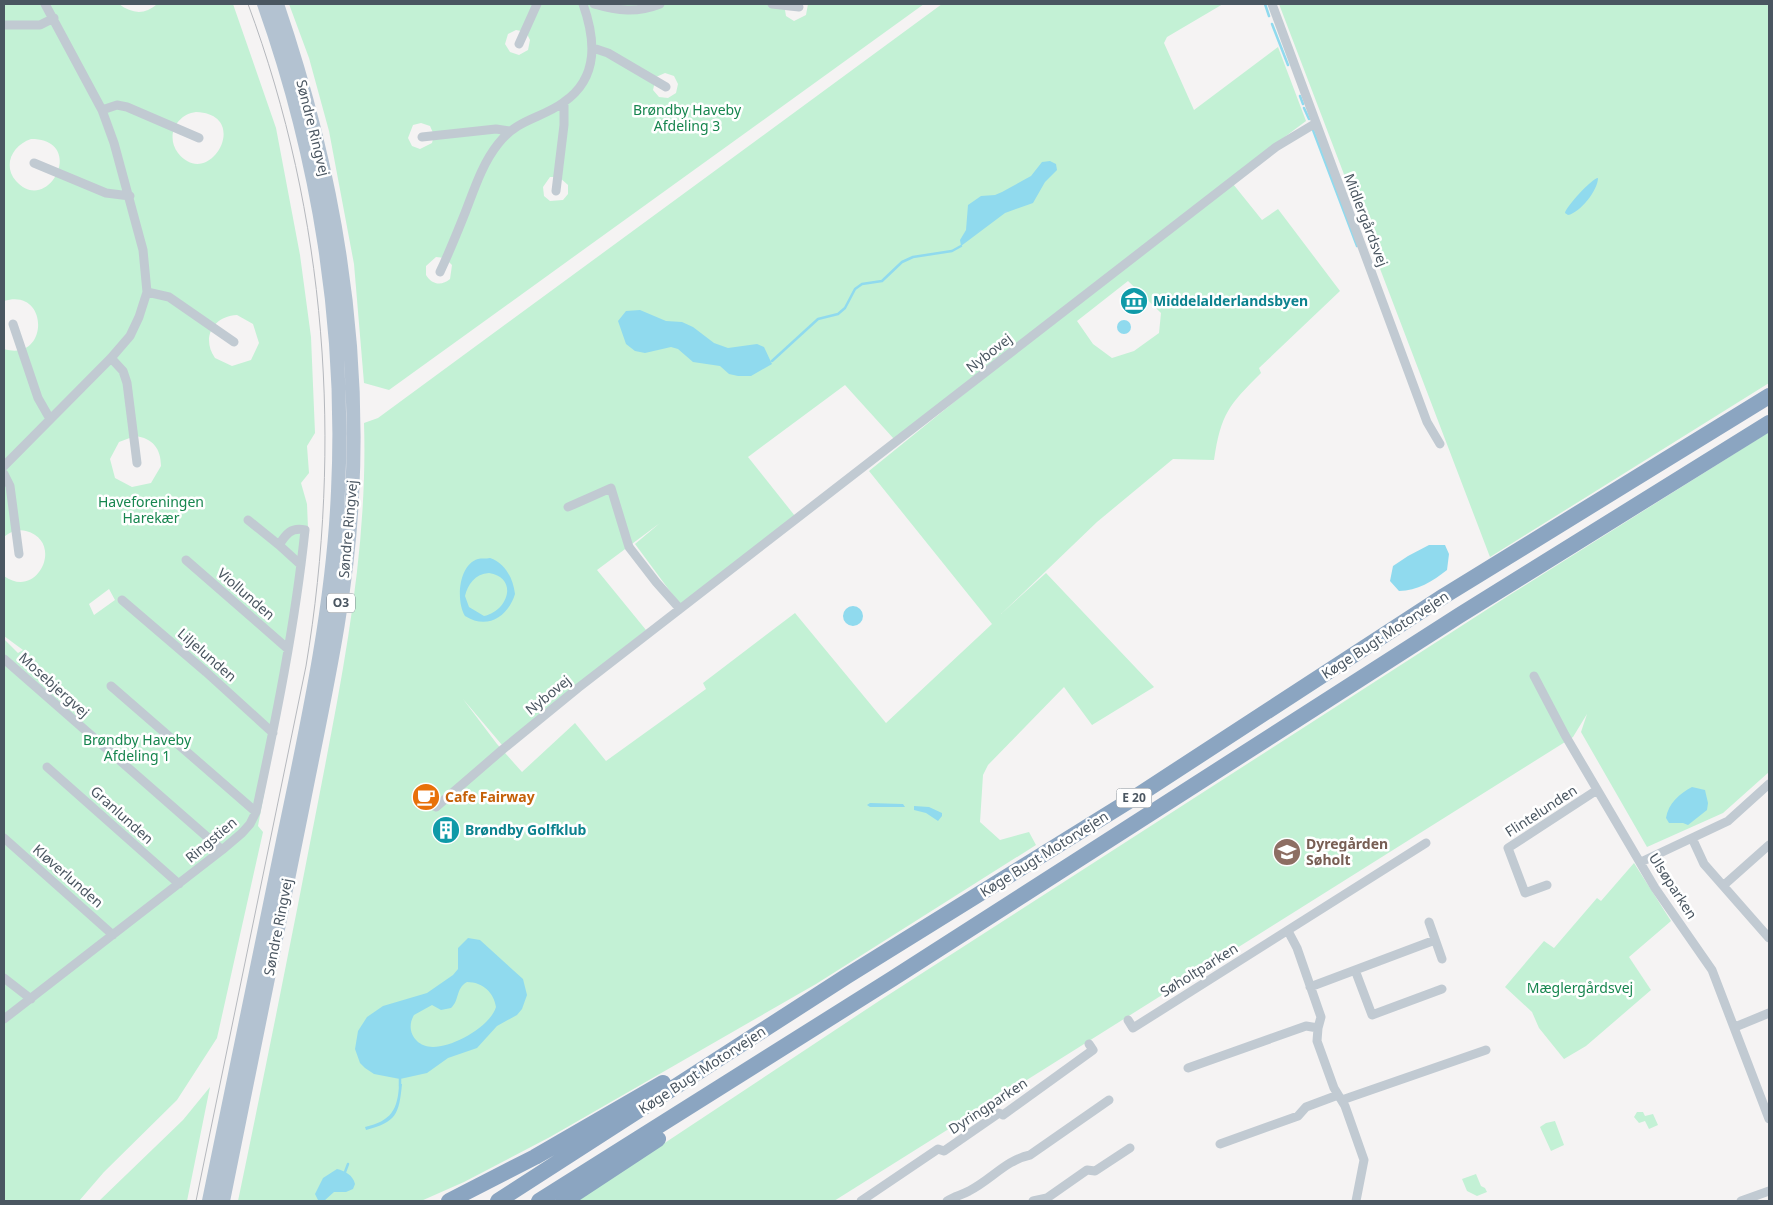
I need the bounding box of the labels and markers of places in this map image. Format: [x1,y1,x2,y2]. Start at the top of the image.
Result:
museum icon: Middelalderlandsbyen [1119,286,1149,316]
place label: Middelalderlandsbyen [1153,291,1308,310]
cafe icon: Cafe Fairway [411,782,441,812]
place label: Cafe Fairway [445,787,535,806]
building icon: Brøndby Golfklub [431,815,461,845]
place label: Brøndby Golfklub [465,820,587,839]
place label: Dyregården Søholt [1306,834,1388,869]
school or university icon: Dyregården Søholt [1272,837,1302,867]

